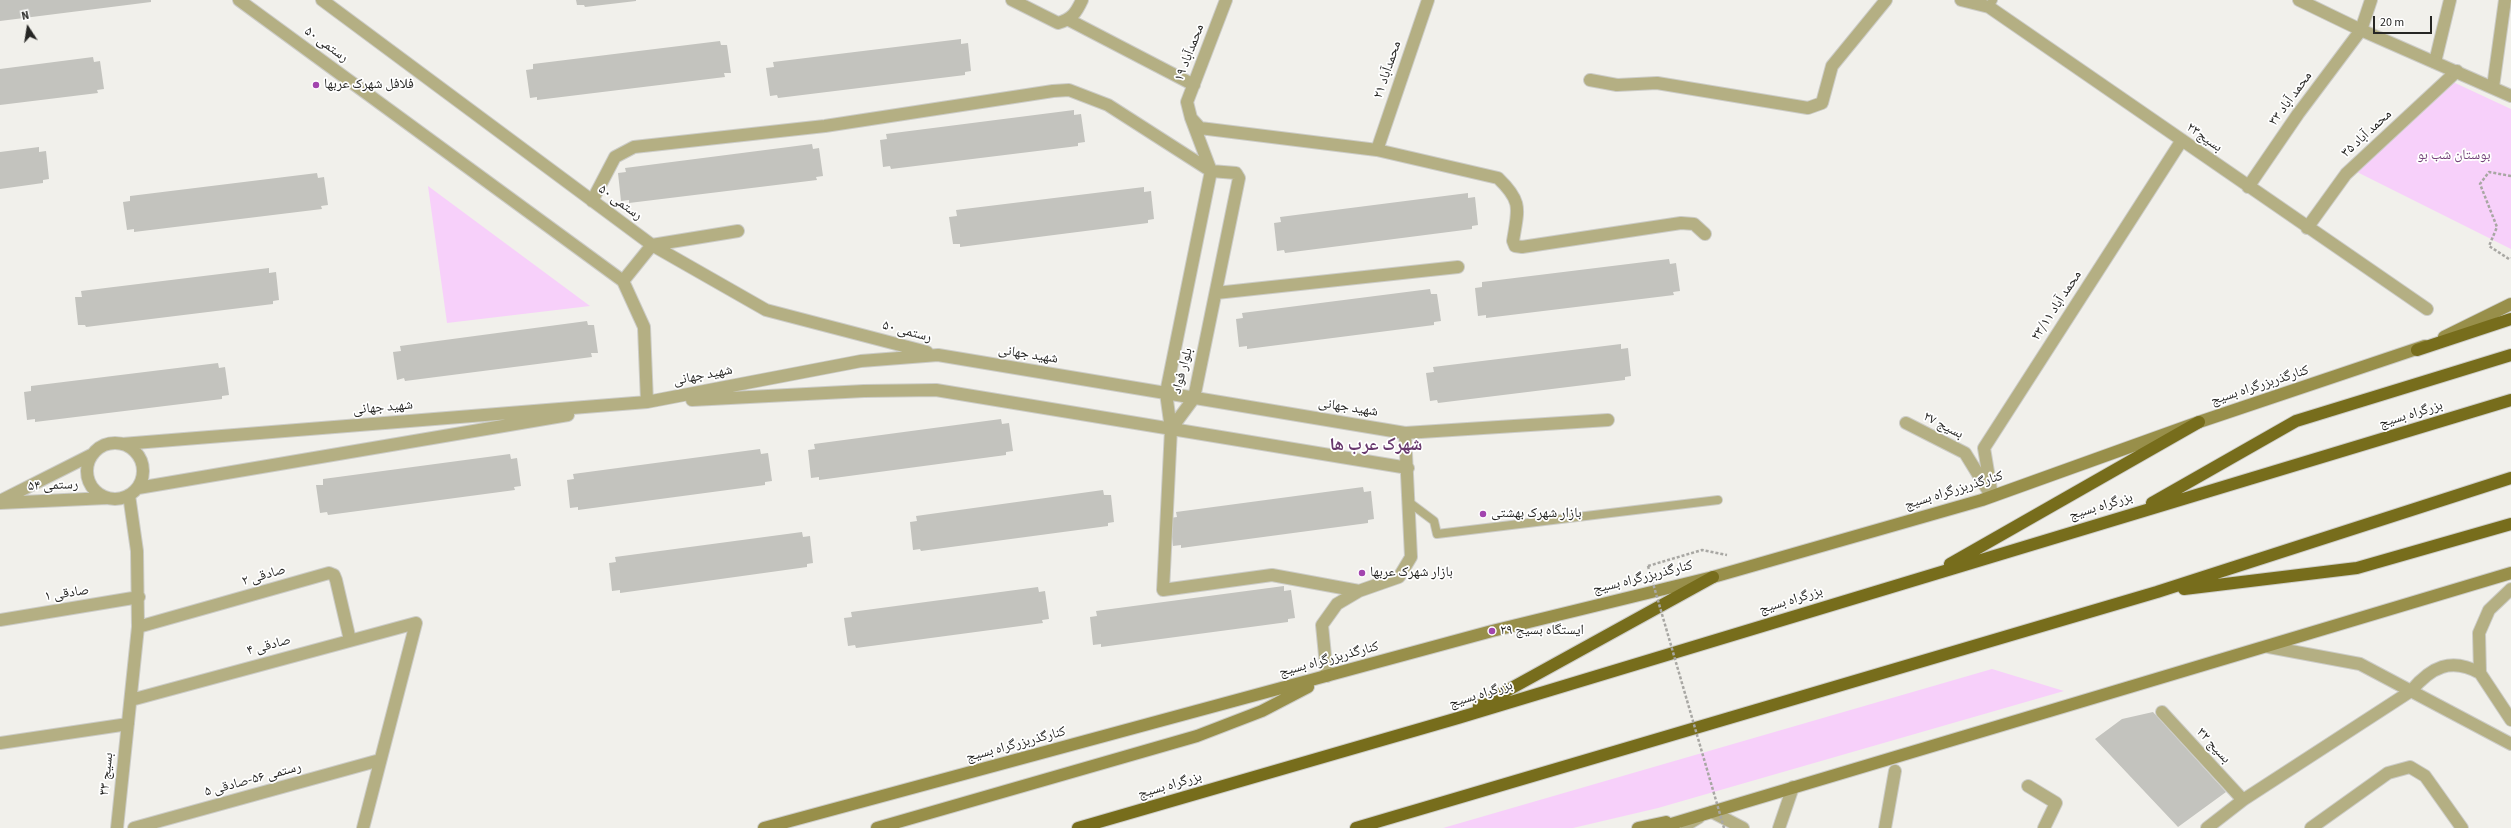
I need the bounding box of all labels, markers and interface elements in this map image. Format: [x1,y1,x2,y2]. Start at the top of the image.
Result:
north arrow [8,8,48,48]
text: N [20,8,31,24]
scale bar [2375,8,2434,34]
text: 20 m [2380,14,2404,31]
street label: محمدآباد ۱۹ [1171,22,1209,84]
street label: رستمی ۵۰ [301,23,351,67]
street label: محمدآباد ۲۱ [1370,39,1406,101]
street label: محمد آباد ۳۳ [2266,69,2316,129]
place label: فلافل شهرک عربها [324,77,414,93]
marker: فلافل شهرک عربها [311,80,321,90]
street label: محمد آباد ۳۵ [2338,106,2396,162]
street label: بسیج۲۳ [2183,120,2225,156]
park label: بوستان شب بو [2417,148,2491,164]
street label: رستمی ۵۰ [595,181,645,225]
street label: محمد آباد ۲۳/۱۱ [2028,268,2086,344]
street label: رستمی ۵۰ [880,317,934,347]
street label: شهید جهانی [997,342,1059,368]
street label: بلوار فواد [1169,346,1197,396]
street label: شهید جهانی [672,362,734,390]
street label: کنارگذربزرگراه بسیج [2209,362,2311,410]
street label: شهید جهانی [1317,395,1379,421]
street label: شهید جهانی [352,397,414,419]
street label: بزرگراه بسیج [2377,397,2445,433]
street label: بسیج ۲۷ [1920,409,1966,443]
district label: شهرک عرب ها [1330,435,1422,457]
street label: کنارگذربزرگراه بسیج [1903,468,2005,514]
street label: رستمی ۵۴ [28,477,78,495]
street label: بزرگراه بسیج [2067,489,2135,525]
place label: بازار شهرک بهشتی [1491,506,1582,522]
marker: بازار شهرک بهشتی [1478,509,1488,519]
street label: کنارگذربزرگراه بسیج [1591,557,1695,599]
street label: صادقی ۲ [240,562,288,590]
place label: بازار شهرک عربها [1370,565,1453,581]
marker: بازار شهرک عربها [1357,568,1367,578]
street label: صادقی ۱ [43,582,91,606]
street label: بزرگراه بسیج [1757,583,1825,619]
place label: ایستگاه بسیج ۲۹ [1500,623,1584,639]
marker: ایستگاه بسیج ۲۹ [1487,626,1497,636]
street label: صادقی ۴ [245,632,293,660]
street label: کنارگذربزرگراه بسیج [1277,639,1381,681]
street label: بزرگراه بسیج [1447,677,1515,713]
street label: کنارگذربزرگراه بسیج [964,724,1068,766]
street label: بسیج ۳۲ [2192,725,2234,767]
street label: بسیج ۳۳ [96,752,118,796]
street label: رستمی ۵۶-صادقی ۵ [203,759,303,801]
street label: بزرگراه بسیج [1136,769,1204,803]

